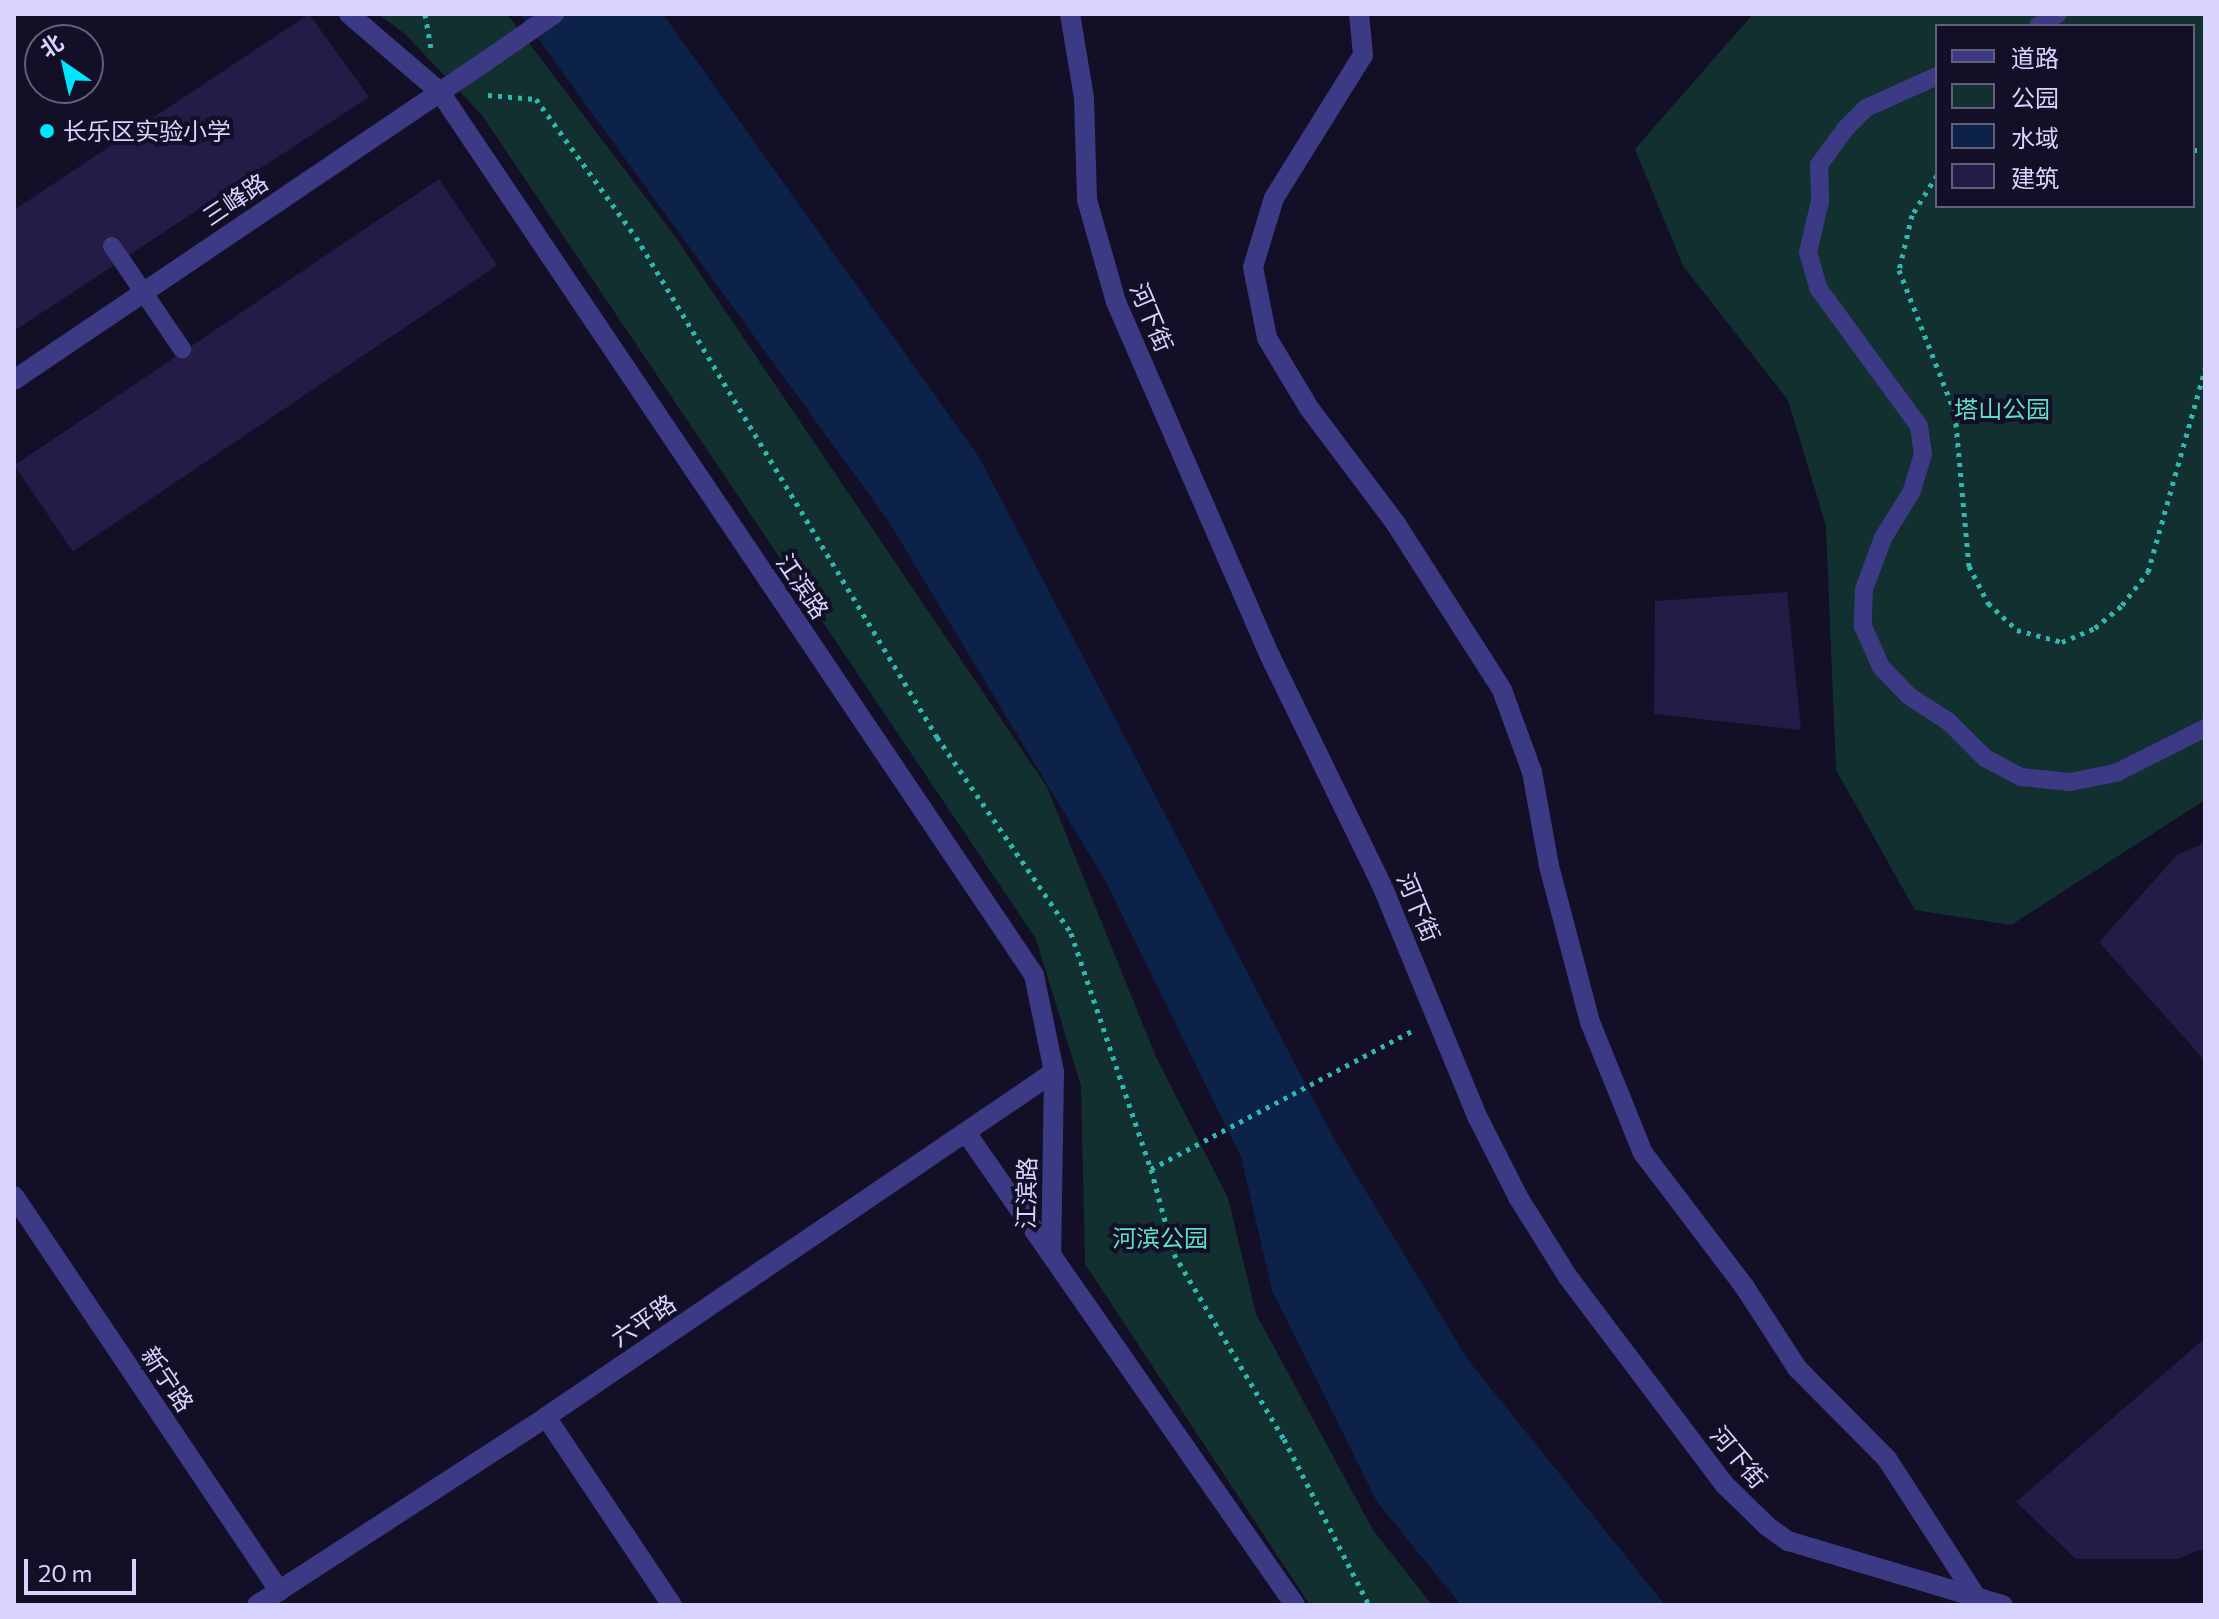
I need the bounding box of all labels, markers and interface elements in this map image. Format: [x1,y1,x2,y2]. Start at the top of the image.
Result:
north arrow [24,24,104,104]
legend [1935,24,2195,208]
text: 北 [35,28,68,63]
text: 道路 [2011,43,2059,72]
text: 公园 [2011,83,2059,112]
place label: 长乐区实验小学 [63,117,231,145]
marker: 长乐区实验小学 [38,122,56,140]
text: 水域 [2011,123,2059,152]
text: 建筑 [2011,163,2059,192]
street label: 三峰路 [197,167,273,231]
street label: 河下街 [1125,278,1179,356]
park label: 塔山公园 [1954,395,2050,423]
street label: 江滨路 [771,548,835,624]
street label: 河下街 [1392,868,1446,946]
street label: 江滨路 [1011,1157,1041,1229]
park label: 河滨公园 [1112,1224,1208,1252]
street label: 六平路 [605,1288,681,1352]
street label: 新宁路 [136,1341,200,1417]
street label: 河下街 [1705,1420,1773,1494]
scale bar [28,1543,140,1593]
text: 20 m [38,1558,92,1587]

